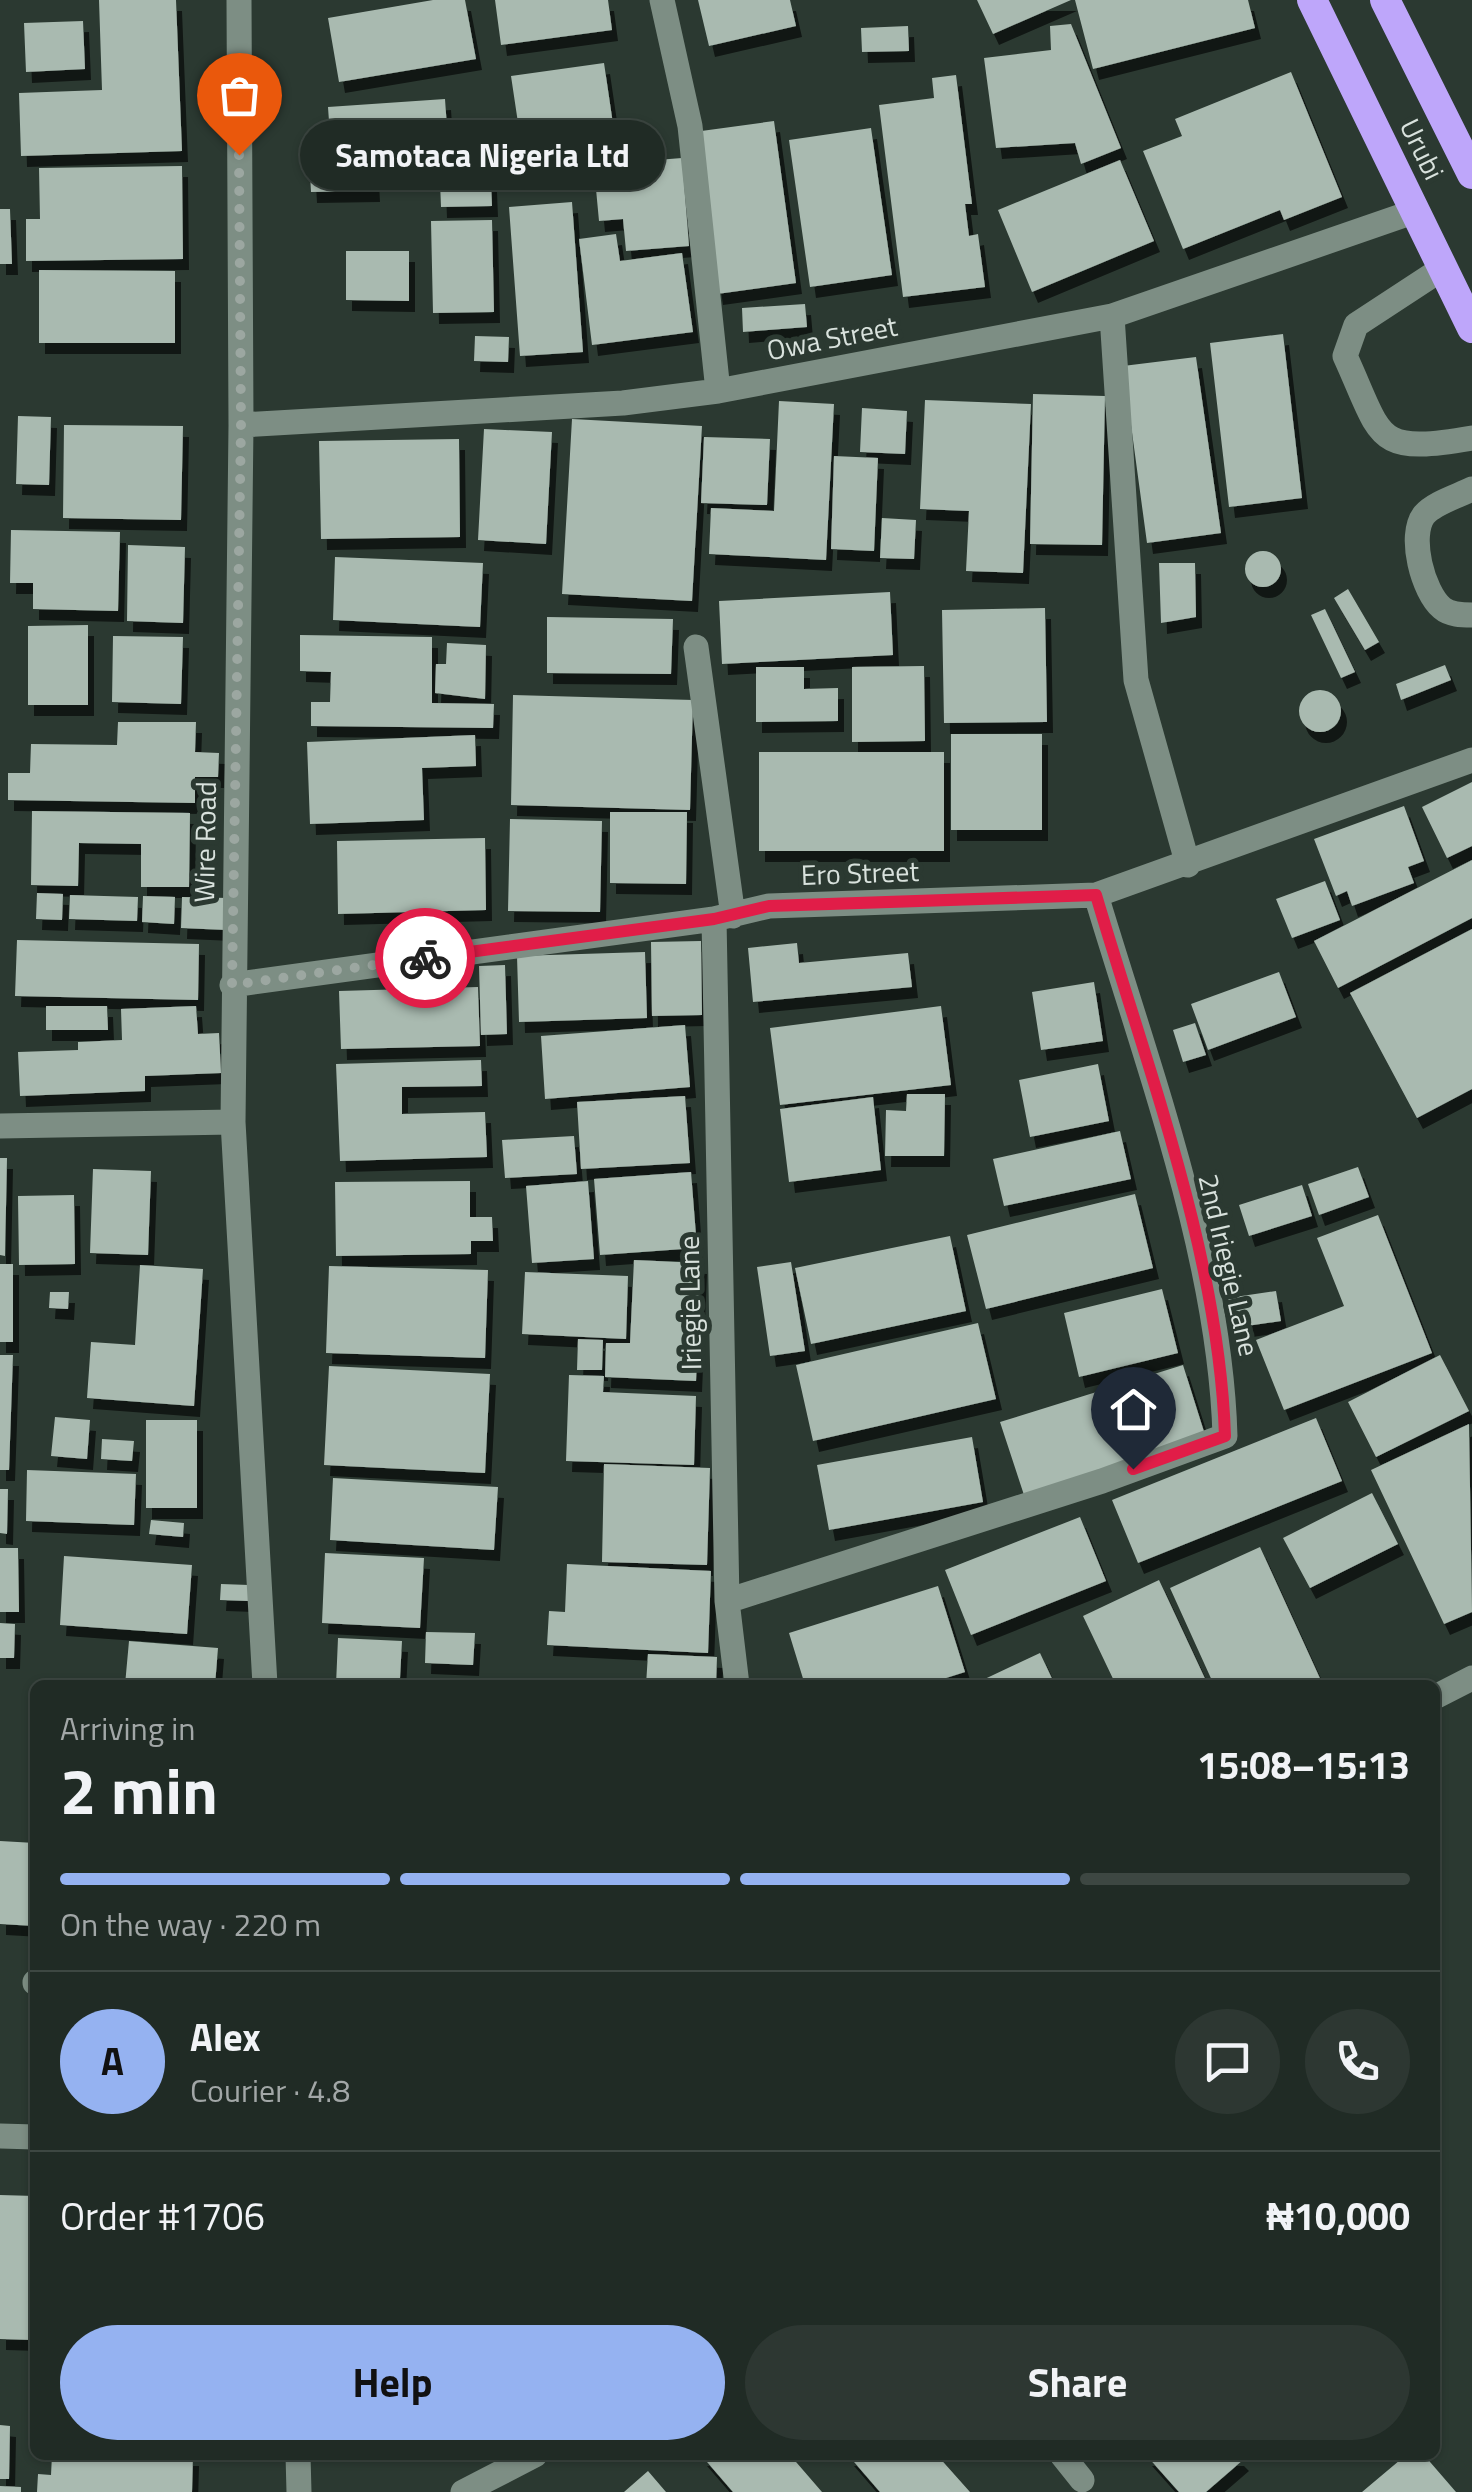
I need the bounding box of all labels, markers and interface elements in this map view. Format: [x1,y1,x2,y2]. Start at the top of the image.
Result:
pin [197,53,282,156]
icon: bag [212,68,267,123]
street label: Urubi [1389,111,1456,187]
callout: Samotaca Nigeria Ltd [299,120,664,190]
text: Samotaca Nigeria Ltd [335,131,630,179]
street label: Owa Street [763,304,901,371]
street label: Wire Road [182,781,227,903]
street label: Ero Street [800,849,920,896]
courier [375,908,475,1008]
icon: bike [398,931,453,986]
street label: 2nd Iriegie Lane [1188,1169,1271,1360]
street label: Iriegie Lane [667,1235,712,1371]
pin [1091,1367,1176,1470]
icon: home [1106,1382,1161,1437]
text: Arriving in [60,1704,196,1752]
text: 15:08–15:13 [1197,1736,1410,1794]
text: 2 min [60,1740,218,1839]
text: On the way · 220 m [60,1900,321,1948]
text: Alex [190,2008,261,2066]
button: chat [1175,2009,1280,2114]
button: phone [1305,2009,1410,2114]
text: A [101,2032,124,2090]
text: Courier · 4.8 [190,2066,350,2114]
text: Order #1706 [60,2187,265,2245]
text: ₦10,000 [1266,2187,1410,2245]
button: Help [60,2325,725,2440]
button: Share [745,2325,1410,2440]

